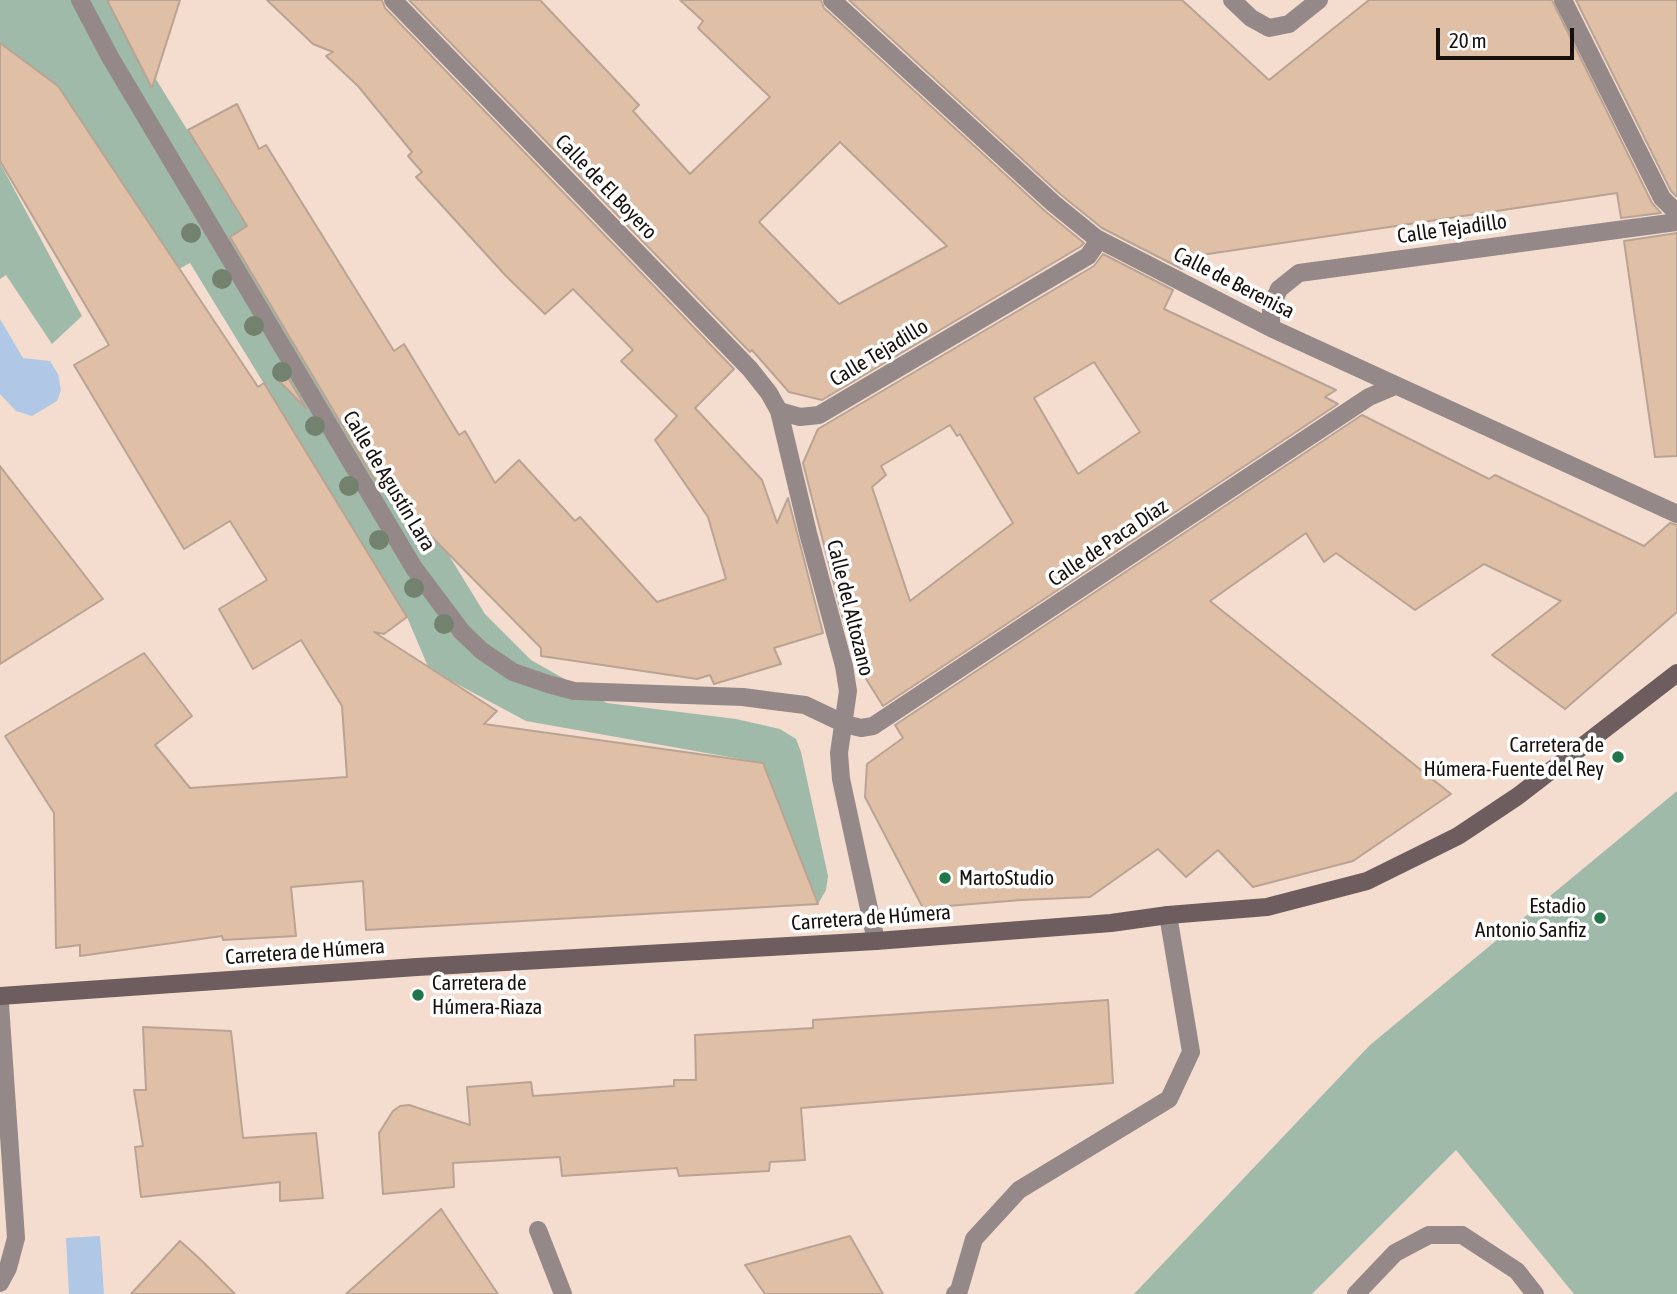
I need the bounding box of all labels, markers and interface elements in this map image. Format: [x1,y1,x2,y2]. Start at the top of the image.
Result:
scale bar [1439,14,1577,58]
text: 20 m [1449,28,1487,52]
street label: Calle de El Boyero [550,129,662,245]
street label: Calle Tejadillo [1396,209,1508,249]
street label: Calle de Berenisa [1169,242,1299,324]
street label: Calle Tejadillo [825,314,933,392]
street label: Calle de Agustín Lara [337,406,441,556]
street label: Calle de Paca Díaz [1043,494,1173,592]
street label: Calle del Altozano [821,537,879,679]
place label: Carretera de Húmera-Fuente del Rey [1423,732,1604,782]
marker: Carretera de Húmera-Fuente del Rey [1610,749,1626,765]
place label: MartoStudio [959,865,1054,891]
marker: MartoStudio [937,870,953,886]
place label: Estadio Antonio Sanfiz [1475,893,1586,943]
street label: Carretera de Húmera [790,900,952,936]
marker: Estadio Antonio Sanfiz [1592,910,1608,926]
street label: Carretera de Húmera [224,934,386,970]
place label: Carretera de Húmera-Riaza [432,970,542,1020]
marker: Carretera de Húmera-Riaza [410,987,426,1003]

